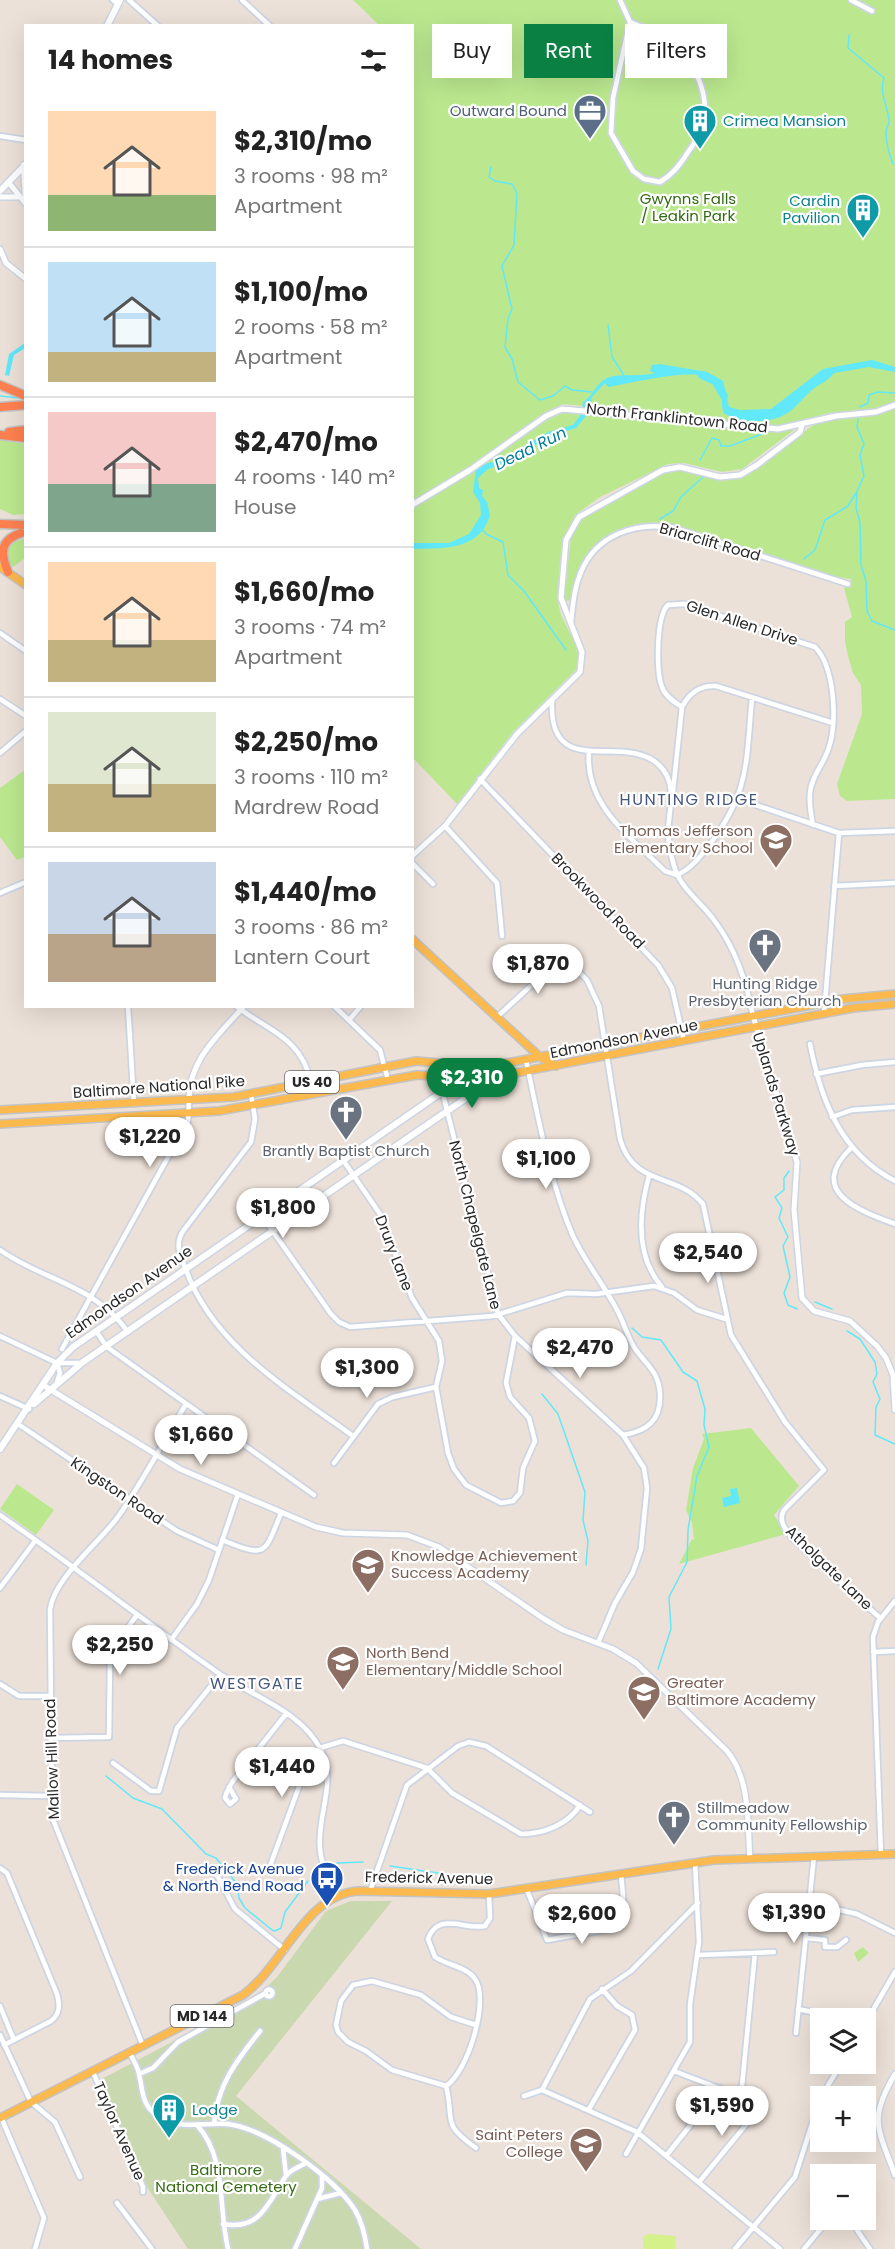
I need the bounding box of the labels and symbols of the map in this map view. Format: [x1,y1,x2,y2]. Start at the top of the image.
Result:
office icon: Outward Bound [572,93,608,140]
place label: Outward Bound [450,100,567,121]
building icon: Crimea Mansion [682,103,718,150]
place label: Crimea Mansion [723,110,846,131]
park label: Gwynns Falls / Leakin Park [640,188,736,226]
place label: Cardin Pavilion [782,190,840,228]
building icon: Cardin Pavilion [845,192,881,239]
street label: North Franklintown Road [585,398,769,437]
water label: Dead Run [490,421,570,476]
street label: Briarclift Road [657,517,763,566]
street label: Glen Allen Drive [684,595,801,650]
district label: HUNTING RIDGE [620,788,758,811]
place label: Thomas Jefferson Elementary School [614,820,753,858]
school or university icon: Thomas Jefferson Elementary School [758,822,794,869]
street label: Brookwood Road [547,848,650,953]
church icon: Hunting Ridge Presbyterian Church [747,927,783,974]
pin: $1,870 [489,944,587,995]
place label: Hunting Ridge Presbyterian Church [689,973,841,1011]
street label: Edmondson Avenue [548,1014,700,1063]
street label: Uplands Parkway [748,1029,805,1159]
pin: $2,310 [423,1058,521,1109]
street label: Baltimore National Pike [72,1070,246,1103]
road number: US 40 [285,1071,339,1093]
church icon: Brantly Baptist Church [328,1094,364,1141]
pin: $1,220 [101,1117,199,1168]
street label: North Chapelgate Lane [444,1138,507,1312]
pin: $1,100 [497,1139,595,1190]
place label: Brantly Baptist Church [262,1140,430,1161]
pin: $1,800 [234,1188,332,1239]
street label: Drury Lane [370,1212,418,1294]
pin: $2,540 [659,1233,757,1284]
street label: Edmondson Avenue [61,1240,196,1343]
pin: $2,470 [531,1328,629,1379]
pin: $1,300 [318,1348,416,1399]
pin: $1,660 [152,1415,250,1466]
street label: Kingston Road [67,1452,168,1529]
street label: Atholgate Lane [781,1521,877,1614]
place label: Knowledge Achievement Success Academy [391,1545,577,1583]
school or university icon: Knowledge Achievement Success Academy [350,1547,386,1594]
pin: $2,250 [71,1625,169,1676]
place label: North Bend Elementary/Middle School [366,1642,562,1680]
school or university icon: North Bend Elementary/Middle School [325,1644,361,1691]
district label: WESTGATE [210,1672,304,1695]
place label: Greater Baltimore Academy [667,1672,816,1710]
school or university icon: Greater Baltimore Academy [626,1674,662,1721]
street label: Mallow Hill Road [39,1698,64,1820]
pin: $1,440 [233,1747,331,1798]
place label: Stillmeadow Community Fellowship [697,1797,867,1835]
church icon: Stillmeadow Community Fellowship [656,1799,692,1846]
place label: Frederick Avenue & North Bend Road [163,1858,304,1896]
bus stop icon: Frederick Avenue & North Bend Road [309,1860,345,1907]
street label: Frederick Avenue [365,1866,493,1889]
pin: $1,390 [745,1893,843,1944]
pin: $2,600 [533,1894,631,1945]
road number: MD 144 [170,2005,234,2027]
street label: Taylor Avenue [88,2078,151,2183]
pin: $1,590 [673,2086,771,2137]
building icon: Lodge [151,2092,187,2139]
place label: Lodge [192,2099,238,2120]
place label: Saint Peters College [475,2124,563,2162]
school or university icon: Saint Peters College [568,2126,604,2173]
park label: Baltimore National Cemetery [155,2159,297,2197]

